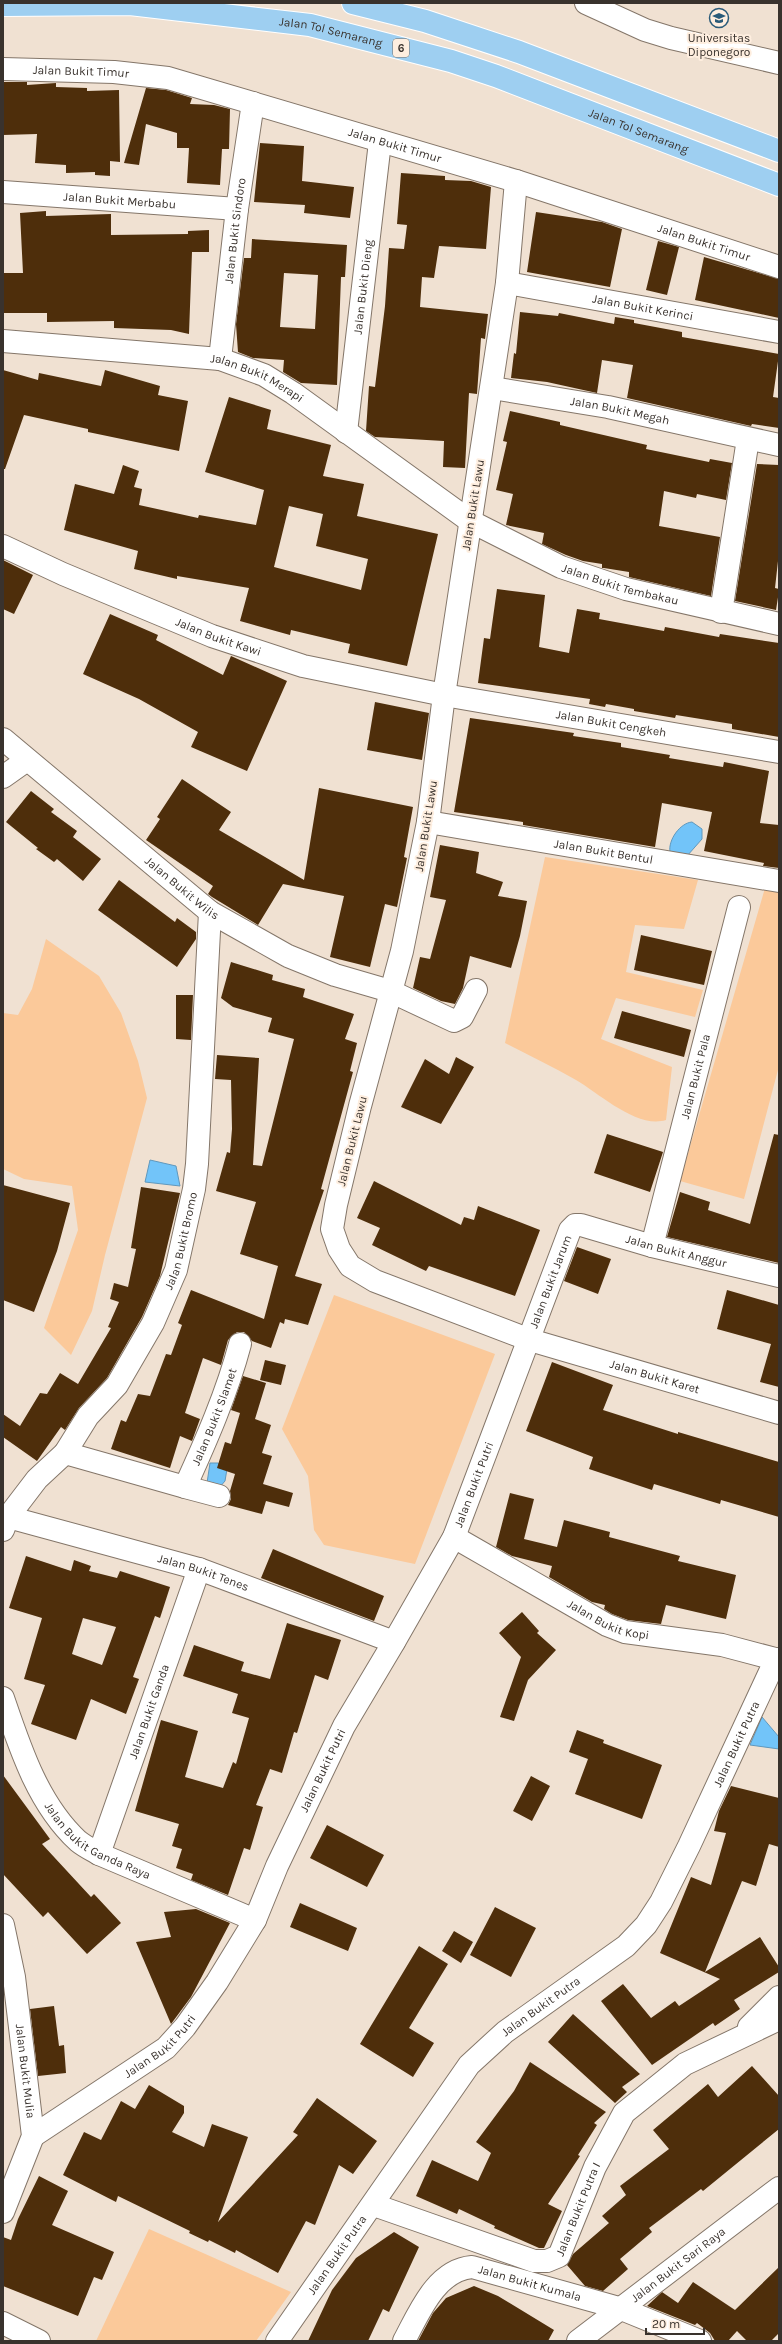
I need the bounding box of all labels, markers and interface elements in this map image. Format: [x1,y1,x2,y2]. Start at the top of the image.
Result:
school or university icon: Universitas Diponegoro [708,7,730,29]
street label: Jalan Tol Semarang [278,14,384,50]
place label: Universitas Diponegoro [688,31,750,59]
road number: 6 [393,39,409,57]
street label: Jalan Bukit Timur [33,63,131,81]
street label: Jalan Tol Semarang [587,105,691,157]
street label: Jalan Bukit Timur [347,125,444,166]
street label: Jalan Bukit Sindoro [222,177,249,285]
street label: Jalan Bukit Merbabu [63,189,176,212]
street label: Jalan Bukit Timur [656,221,753,264]
street label: Jalan Bukit Dieng [350,238,376,335]
street label: Jalan Bukit Kerinci [591,291,694,323]
street label: Jalan Bukit Merapi [210,351,306,405]
street label: Jalan Bukit Megah [569,394,671,427]
street label: Jalan Bukit Lawu [459,458,487,552]
street label: Jalan Bukit Tembakau [560,561,680,608]
street label: Jalan Bukit Kawi [174,615,263,659]
street label: Jalan Bukit Cengkeh [555,707,667,740]
street label: Jalan Bukit Lawu [412,779,440,873]
street label: Jalan Bukit Bentul [553,836,654,867]
street label: Jalan Bukit Wilis [142,854,221,923]
street label: Jalan Bukit Pala [678,1032,713,1120]
street label: Jalan Bukit Lawu [334,1095,370,1187]
street label: Jalan Bukit Bromo [161,1191,200,1292]
street label: Jalan Bukit Anggur [624,1232,729,1271]
street label: Jalan Bukit Jarum [527,1233,574,1330]
street label: Jalan Bukit Karet [608,1357,702,1396]
street label: Jalan Bukit Slamet [189,1366,240,1467]
street label: Jalan Bukit Putri [451,1440,496,1529]
street label: Jalan Bukit Tenes [156,1551,251,1594]
street label: Jalan Bukit Kopi [565,1597,650,1642]
street label: Jalan Bukit Ganda [126,1662,172,1761]
street label: Jalan Bukit Putra [710,1699,762,1789]
street label: Jalan Bukit Putri [297,1727,349,1814]
street label: Jalan Bukit Ganda Raya [42,1800,153,1882]
street label: Jalan Bukit Putra [498,1974,583,2039]
street label: Jalan Bukit Putri [122,2012,198,2081]
street label: Jalan Bukit Mulia [13,2023,38,2119]
street label: Jalan Bukit Putra I [553,2160,603,2258]
street label: Jalan Bukit Putra [305,2212,369,2297]
street label: Jalan Bukit Sari Raya [628,2224,728,2305]
street label: Jalan Bukit Kumala [477,2262,583,2304]
scale bar [646,2310,704,2336]
text: 20 m [652,2317,680,2331]

